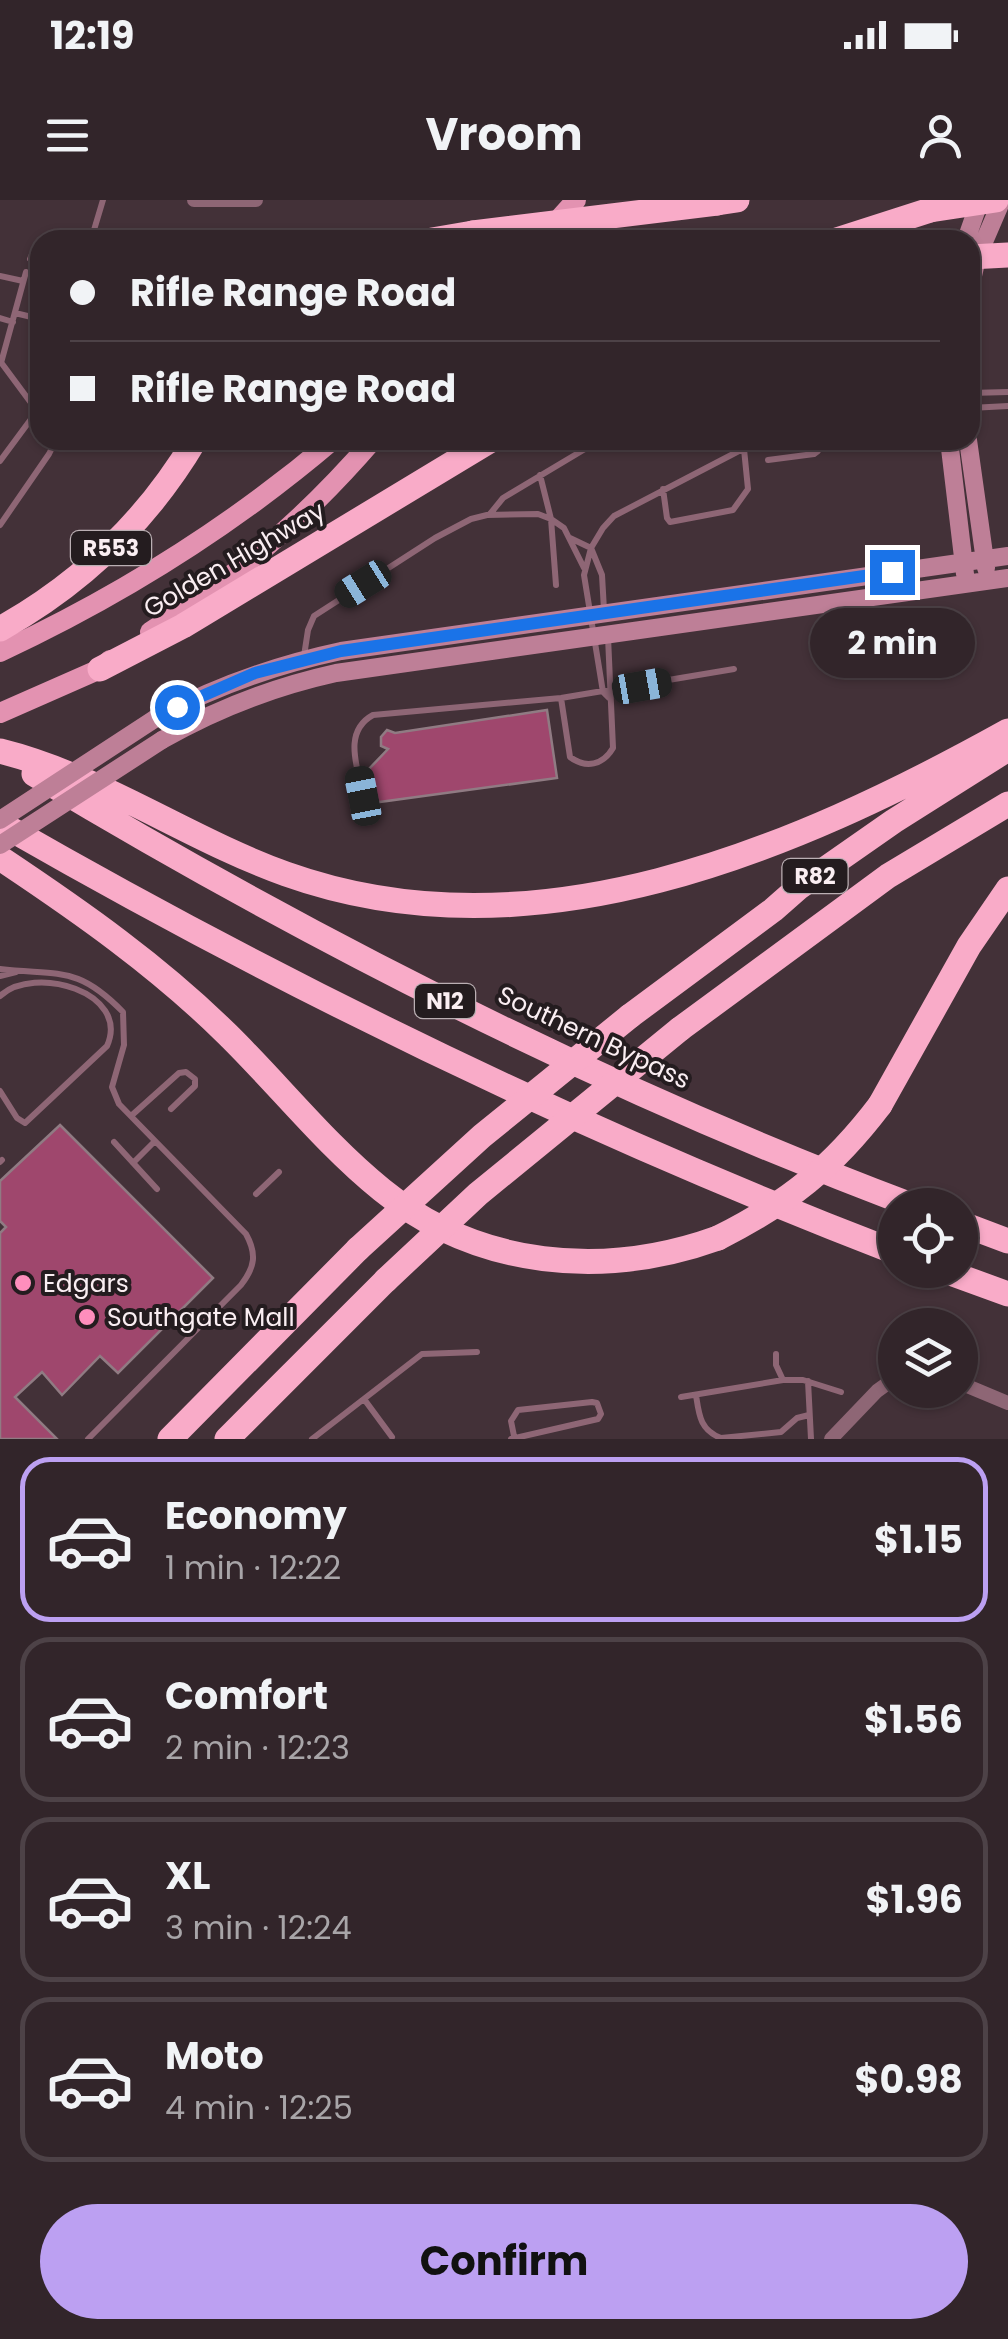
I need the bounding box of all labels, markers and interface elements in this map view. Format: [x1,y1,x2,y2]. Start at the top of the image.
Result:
text: 12:19 [50,9,134,62]
text: Vroom [425,103,583,166]
icon: menu [40,108,95,163]
icon: person [913,108,968,163]
text: Rifle Range Road [130,266,456,319]
text: Rifle Range Road [130,362,456,415]
street label: Golden Highway [137,493,332,626]
road number: R553 [71,531,151,565]
route end [870,550,915,595]
car [330,555,396,613]
callout: 2 min [810,607,974,677]
text: 2 min [848,620,937,665]
car [610,666,674,706]
route start [155,685,200,730]
car [343,764,383,828]
road number: R82 [782,859,848,893]
street label: Southern Bypass [492,978,696,1097]
road number: N12 [415,984,475,1018]
map controls [878,1188,978,1408]
button: locate [878,1188,978,1288]
place label: Edgars [43,1266,129,1301]
marker: Edgars [12,1272,34,1294]
place label: Southgate Mall [107,1300,295,1335]
marker: Southgate Mall [76,1306,98,1328]
button: layers [878,1308,978,1408]
text: Economy [165,1489,347,1542]
icon: car [45,1495,135,1585]
text: $1.15 [874,1513,963,1566]
text: 1 min · 12:22 [165,1545,341,1590]
text: Comfort [165,1669,328,1722]
icon: car [45,1675,135,1765]
text: $1.56 [864,1693,963,1746]
text: 2 min · 12:23 [165,1725,350,1770]
text: XL [165,1849,210,1902]
icon: car [45,1855,135,1945]
text: $1.96 [865,1873,963,1926]
text: 3 min · 12:24 [165,1905,352,1950]
text: Moto [165,2029,264,2082]
icon: car [45,2035,135,2125]
text: $0.98 [855,2053,963,2106]
text: 4 min · 12:25 [165,2085,353,2130]
button: Confirm [40,2204,968,2319]

